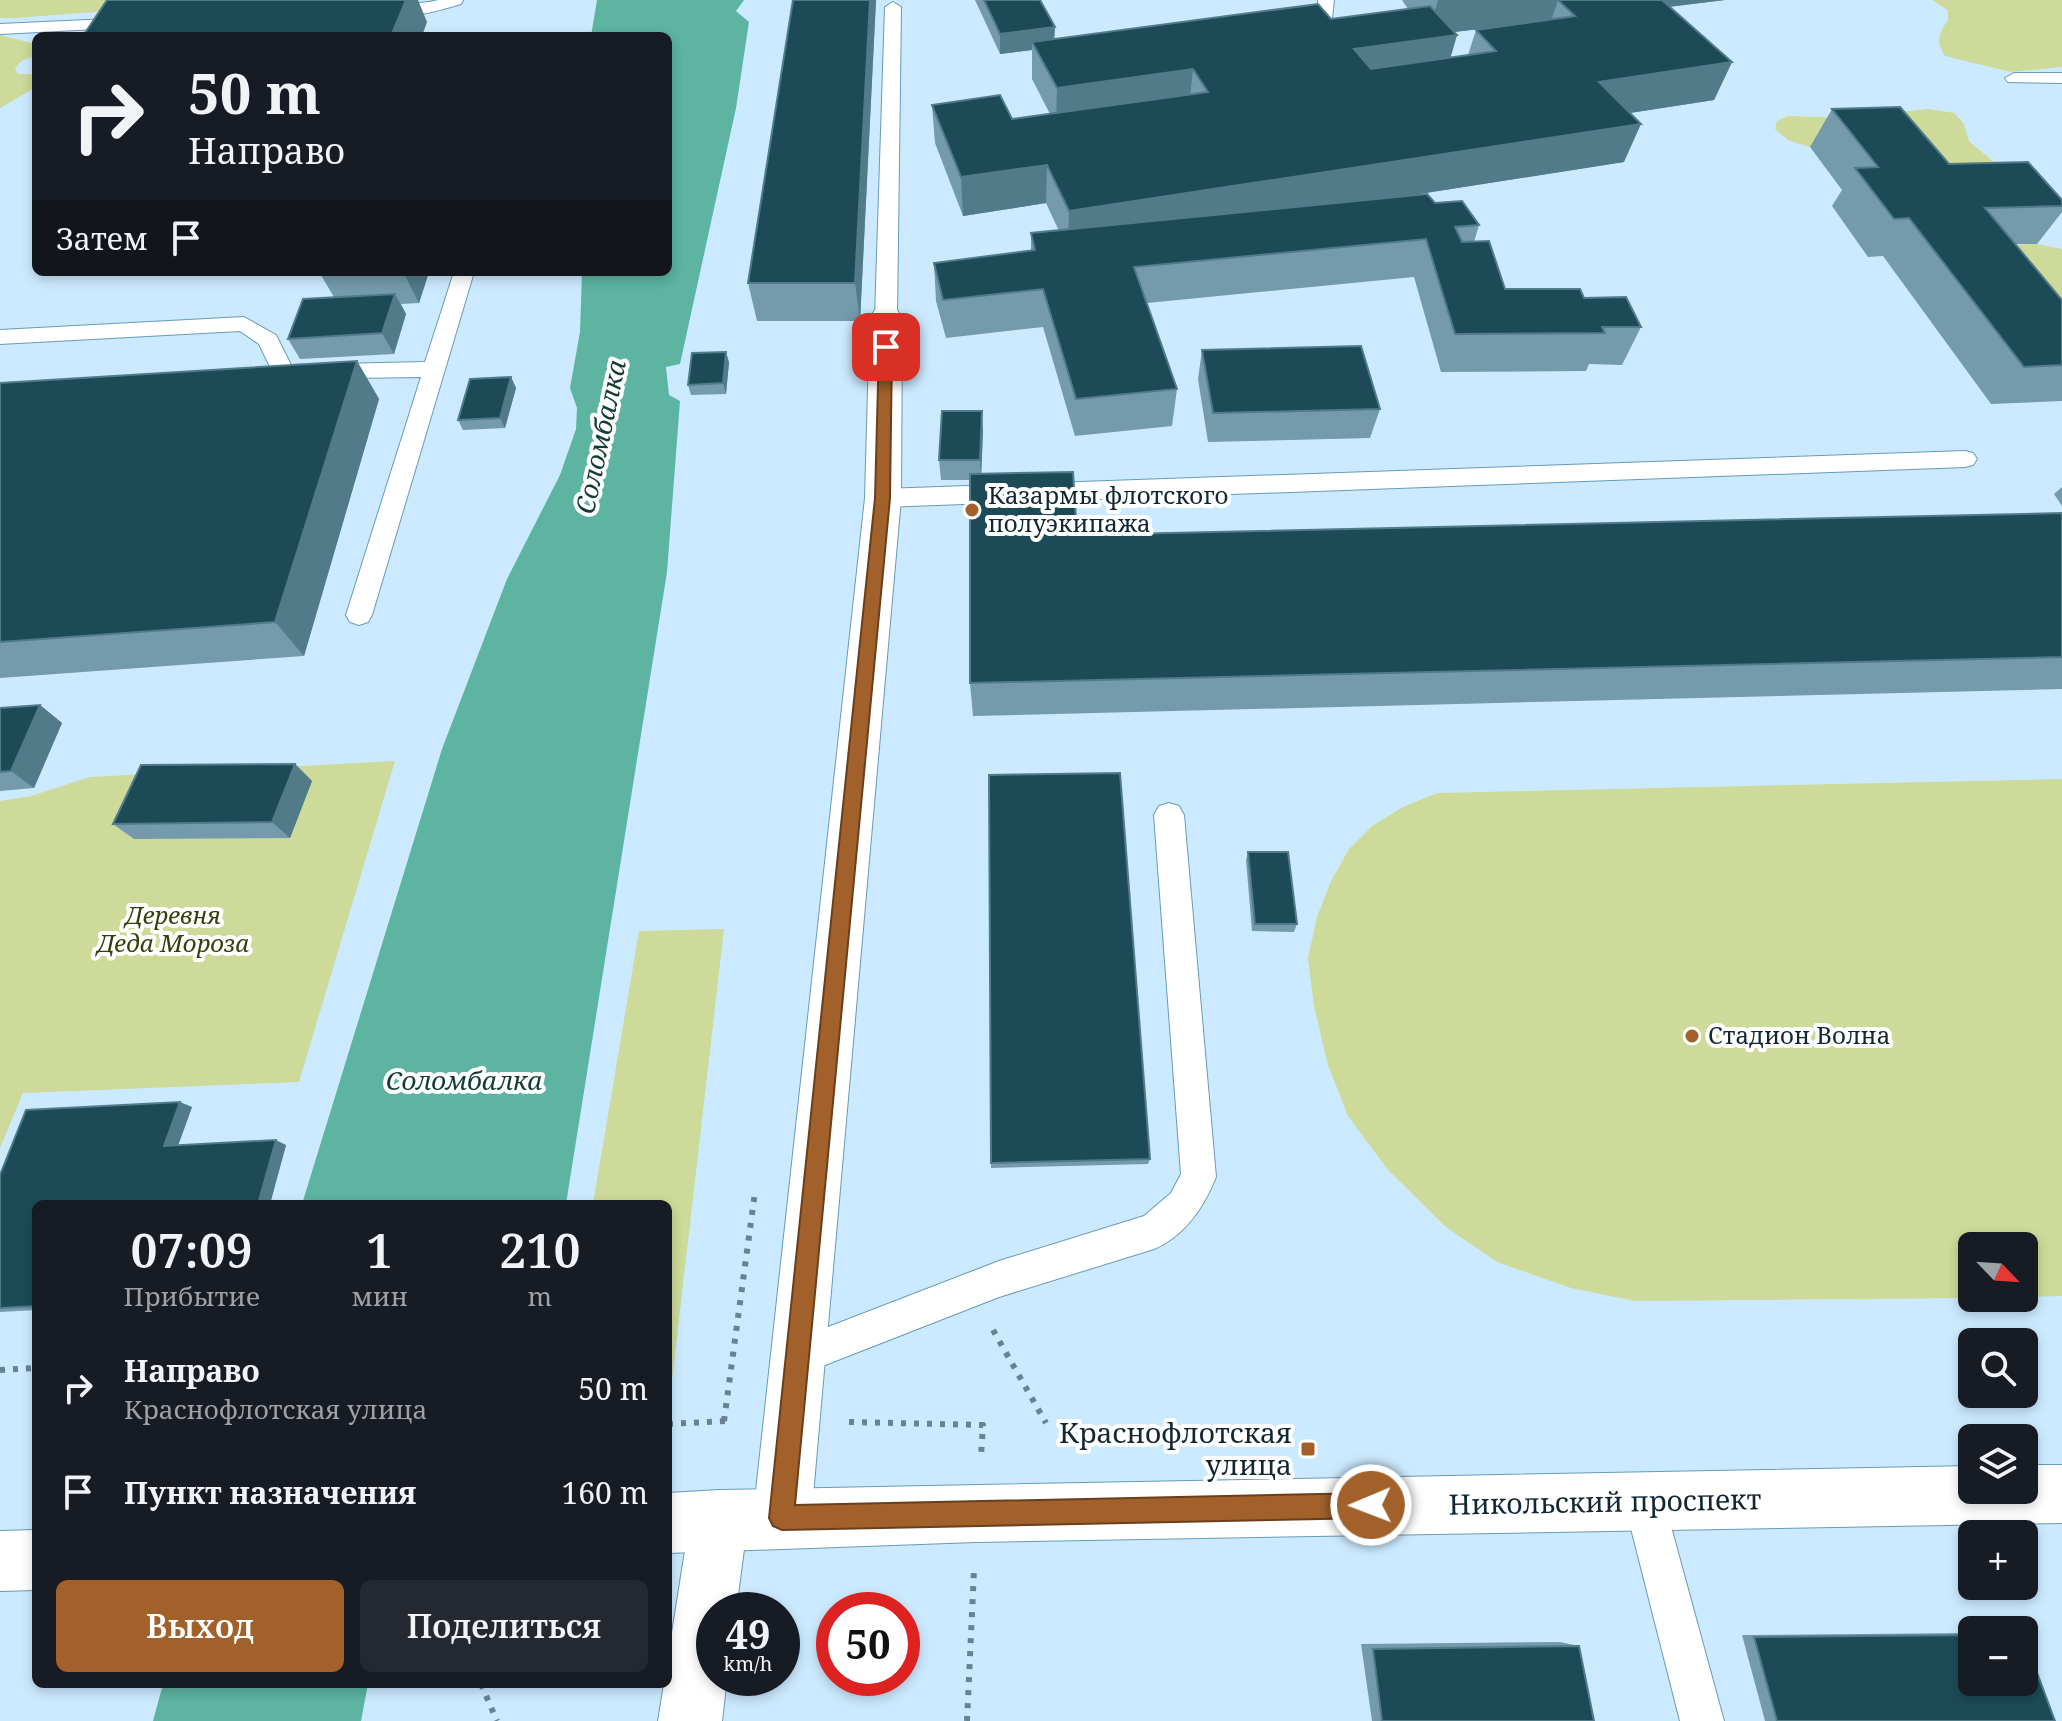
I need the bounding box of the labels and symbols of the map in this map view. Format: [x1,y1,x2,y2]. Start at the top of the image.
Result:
pin [852,313,920,381]
water label: Соломбалка [566,356,634,517]
place label: Казармы флотского полуэкипажа [988,478,1228,539]
marker: Казармы флотского полуэкипажа [963,501,981,519]
park label: Деревня Деда Мороза [94,898,249,959]
place label: Стадион Волна [1708,1018,1890,1051]
marker: Стадион Волна [1683,1027,1701,1045]
water label: Соломбалка [386,1062,543,1098]
north arrow [1958,1232,2038,1312]
place label: Краснофлотская улица [1059,1413,1292,1483]
marker: Краснофлотская улица [1299,1440,1317,1458]
position arrow [1329,1463,1413,1547]
street label: Никольский проспект [1448,1479,1762,1523]
speed limit sign: 50 [816,1592,920,1696]

